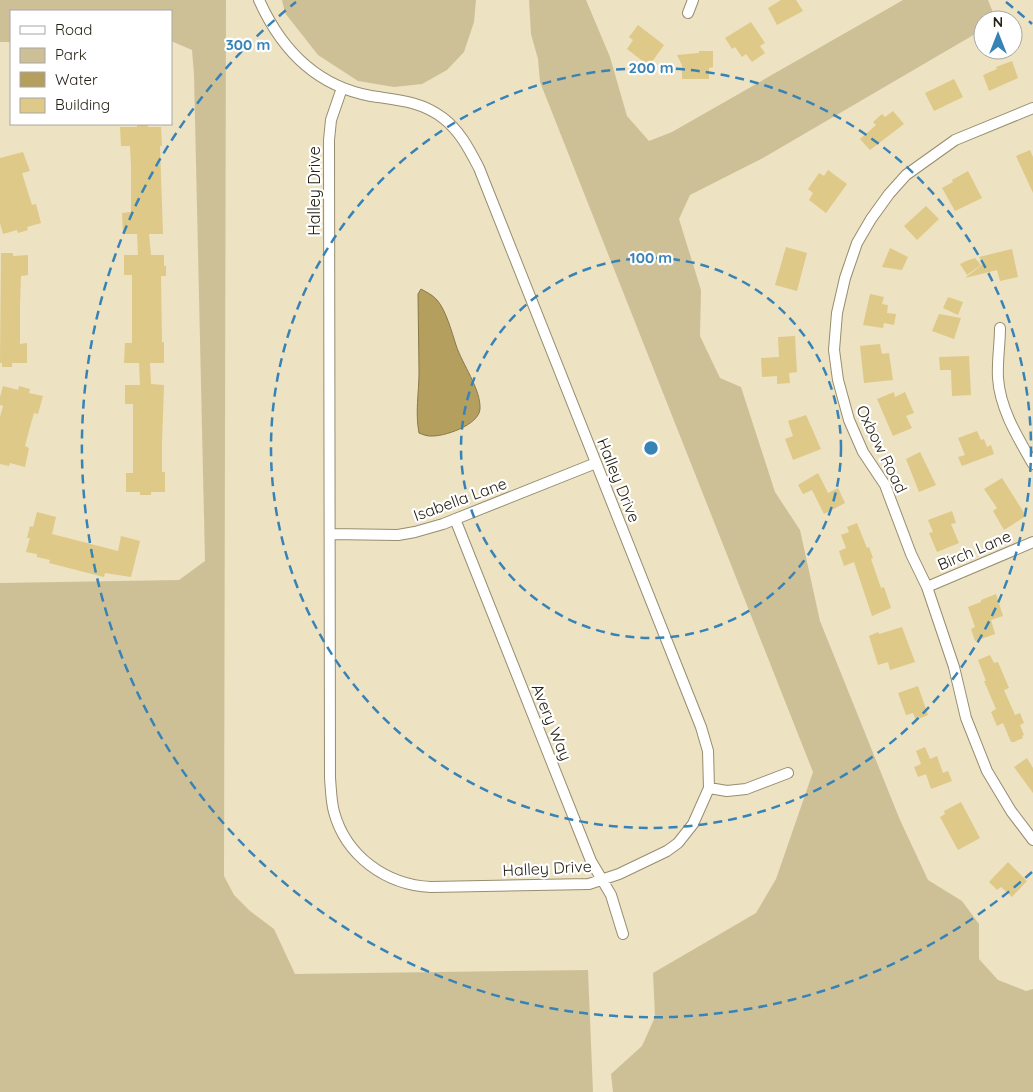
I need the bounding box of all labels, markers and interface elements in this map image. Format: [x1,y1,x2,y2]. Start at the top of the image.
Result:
legend [10,10,172,125]
north arrow [973,10,1023,60]
text: N [993,13,1003,31]
text: Road [55,20,92,39]
text: 300 m [226,35,270,54]
text: Park [55,45,87,64]
text: 200 m [629,58,674,77]
text: Water [55,70,98,89]
text: Building [55,95,110,114]
street label: Halley Drive [304,146,324,236]
text: 100 m [630,248,672,267]
street label: Oxbow Road [852,402,912,496]
street label: Halley Drive [593,435,645,525]
centre of rings [642,439,660,457]
street label: Isabella Lane [411,473,509,525]
street label: Birch Lane [934,526,1014,574]
street label: Avery Way [528,681,576,763]
street label: Halley Drive [502,856,592,880]

